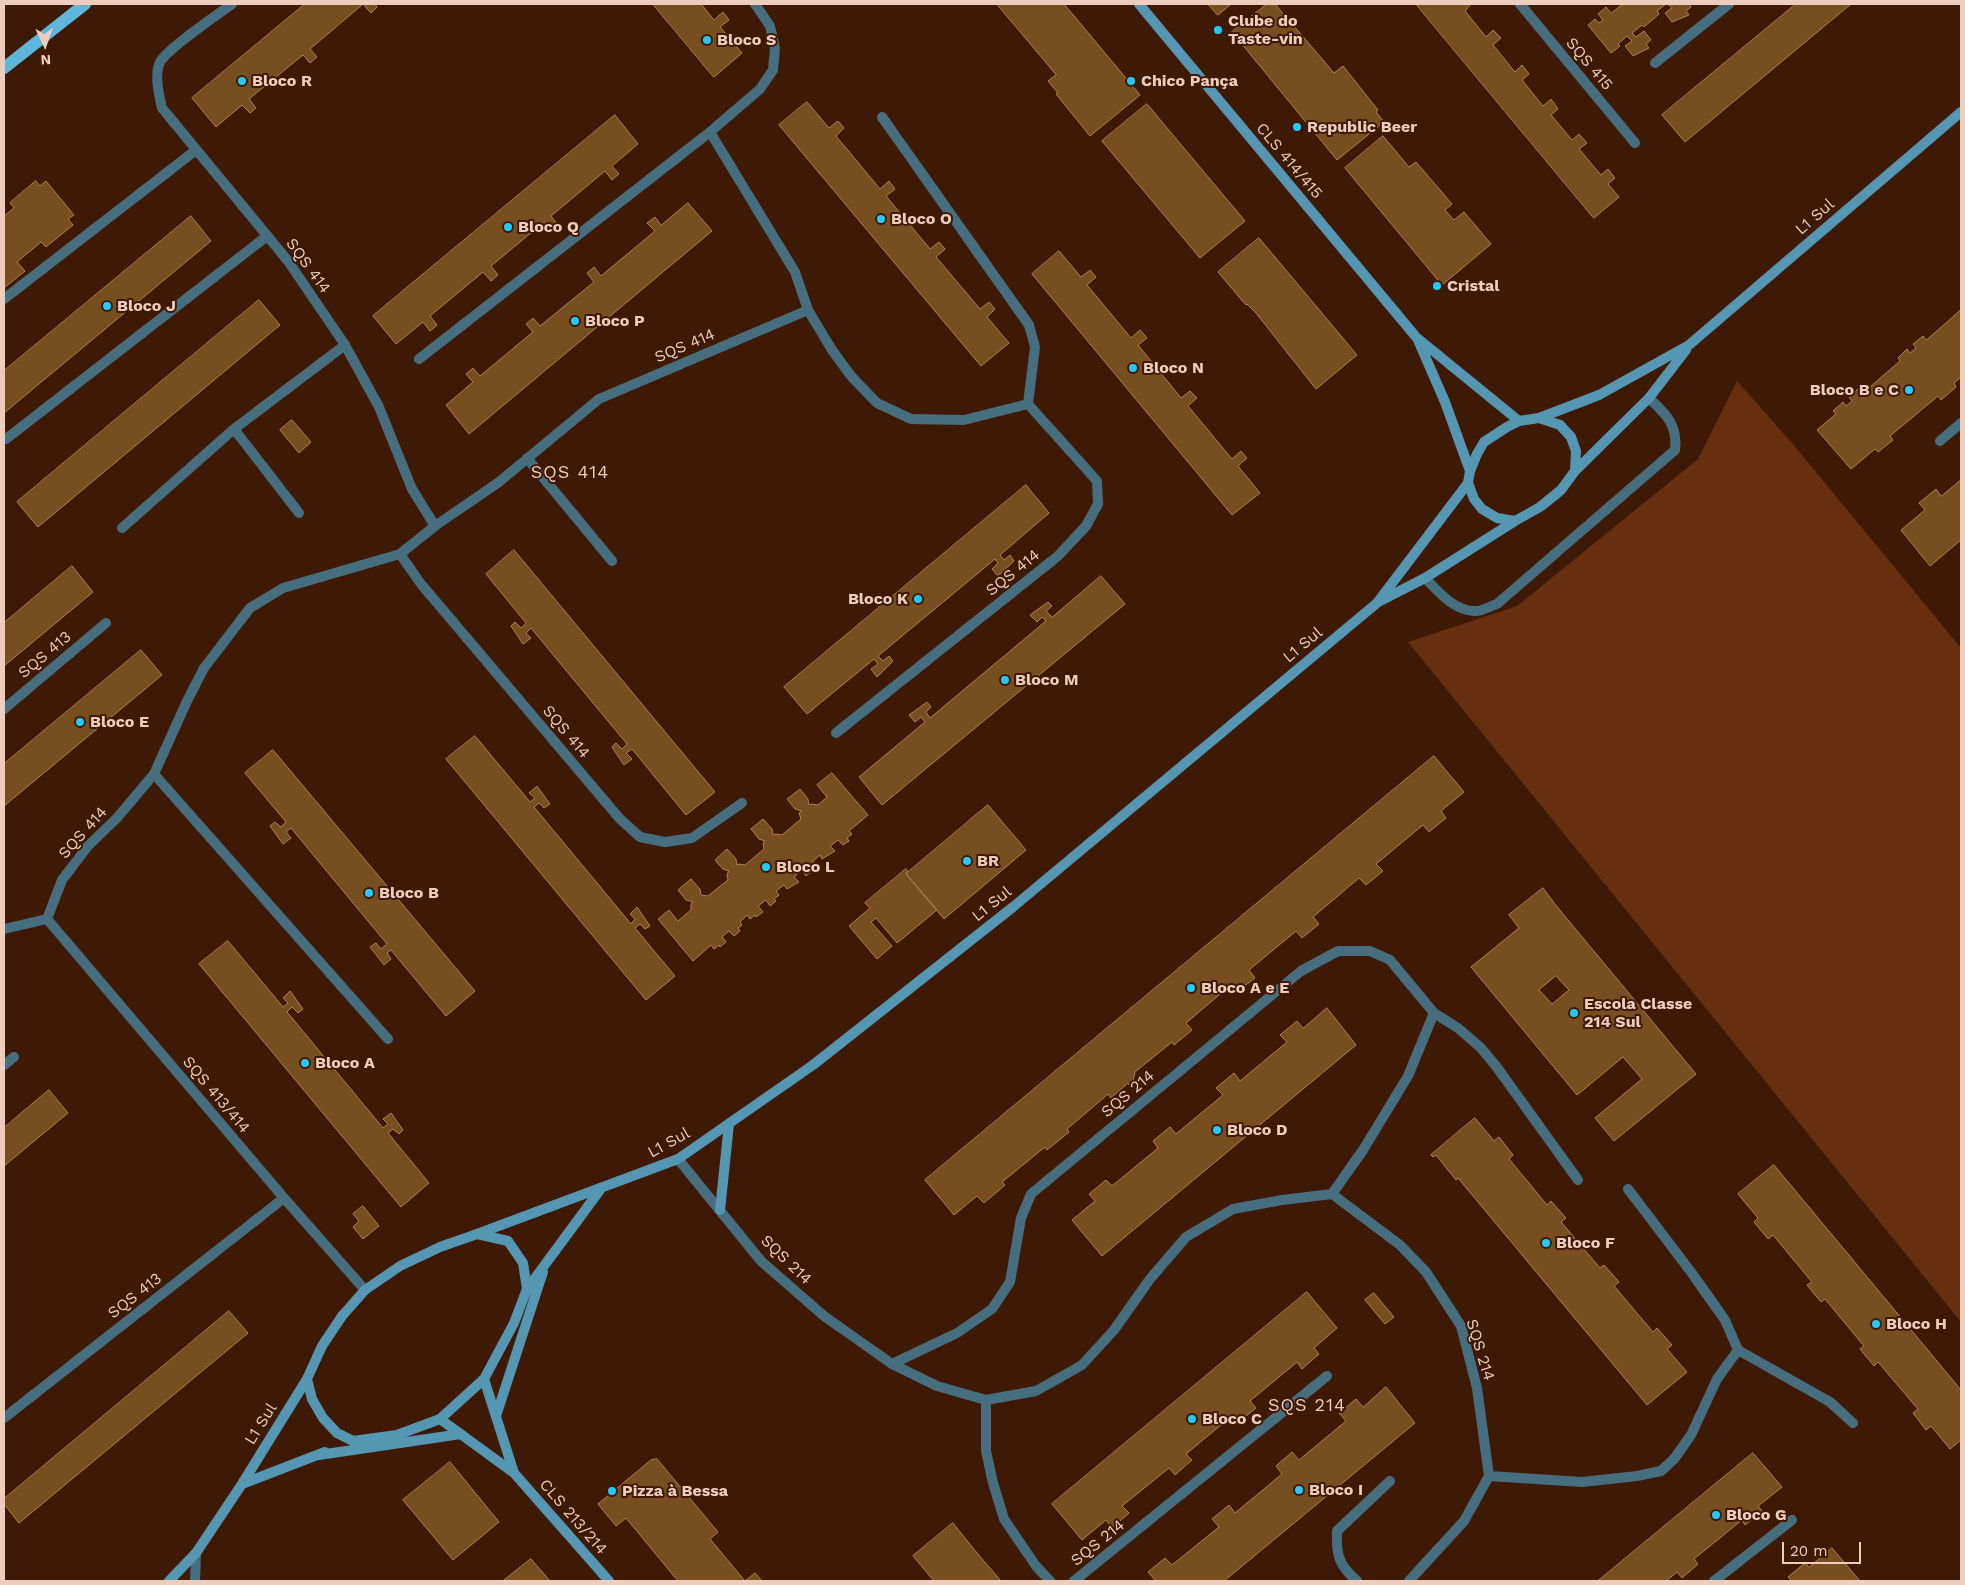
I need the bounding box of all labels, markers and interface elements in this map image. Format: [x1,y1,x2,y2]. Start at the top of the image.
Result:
place label: Clube do Taste-vin [1228,11,1303,49]
north arrow [20,20,70,70]
marker: Clube do Taste-vin [1212,24,1224,36]
place label: Bloco S [717,30,776,50]
marker: Bloco S [701,34,713,46]
street label: SQS 415 [1561,34,1617,94]
text: N [40,52,51,68]
place label: Bloco R [252,71,312,91]
place label: Chico Pança [1141,71,1238,91]
marker: Bloco R [236,75,248,87]
marker: Chico Pança [1125,75,1137,87]
place label: Republic Beer [1307,117,1417,137]
street label: CLS 414/415 [1252,119,1326,203]
marker: Republic Beer [1291,121,1303,133]
street label: L1 Sul [1792,195,1838,239]
place label: Bloco O [891,209,952,229]
marker: Bloco O [875,213,887,225]
place label: Bloco Q [518,217,579,237]
marker: Bloco Q [502,221,514,233]
street label: SQS 414 [282,235,334,297]
place label: Cristal [1447,276,1500,296]
marker: Cristal [1431,280,1443,292]
place label: Bloco J [117,296,176,316]
marker: Bloco J [101,300,113,312]
place label: Bloco P [585,311,645,331]
marker: Bloco P [569,315,581,327]
street label: SQS 414 [652,325,718,367]
place label: Bloco N [1143,358,1204,378]
marker: Bloco N [1127,362,1139,374]
place label: Bloco B e C [1810,380,1899,400]
marker: Bloco B e C [1903,384,1915,396]
district label: SQS 414 [530,462,610,484]
street label: SQS 414 [982,546,1044,600]
place label: Bloco K [848,589,908,609]
marker: Bloco K [912,593,924,605]
street label: L1 Sul [1279,623,1327,667]
street label: SQS 413 [15,627,75,683]
place label: Bloco M [1015,670,1079,690]
marker: Bloco M [999,674,1011,686]
street label: SQS 414 [538,702,594,762]
place label: Bloco E [90,712,149,732]
marker: Bloco E [74,716,86,728]
street label: SQS 414 [55,803,111,863]
place label: BR [977,851,999,871]
marker: BR [961,855,973,867]
place label: Bloco L [776,857,835,877]
marker: Bloco L [760,861,772,873]
street label: L1 Sul [968,882,1016,926]
place label: Bloco B [379,883,439,903]
marker: Bloco B [363,887,375,899]
place label: Bloco A e E [1201,978,1289,998]
marker: Bloco A e E [1185,982,1197,994]
place label: Escola Classe 214 Sul [1584,994,1692,1032]
marker: Escola Classe 214 Sul [1568,1007,1580,1019]
street label: SQS 413/414 [178,1052,254,1138]
place label: Bloco A [315,1053,375,1073]
marker: Bloco A [299,1057,311,1069]
street label: SQS 214 [1098,1066,1158,1122]
place label: Bloco D [1227,1120,1287,1140]
street label: L1 Sul [644,1124,694,1162]
marker: Bloco D [1211,1124,1223,1136]
street label: SQS 214 [757,1231,815,1289]
place label: Bloco F [1556,1233,1615,1253]
marker: Bloco F [1540,1237,1552,1249]
street label: SQS 413 [104,1269,166,1323]
place label: Bloco H [1886,1314,1947,1334]
street label: SQS 214 [1462,1317,1498,1383]
marker: Bloco H [1870,1318,1882,1330]
district label: SQS 214 [1267,1395,1347,1417]
street label: L1 Sul [241,1400,281,1448]
place label: Bloco C [1202,1409,1262,1429]
marker: Bloco C [1186,1413,1198,1425]
street label: CLS 213/214 [535,1475,611,1559]
place label: Bloco I [1309,1480,1363,1500]
place label: Pizza à Bessa [622,1481,728,1501]
marker: Bloco I [1293,1484,1305,1496]
marker: Pizza à Bessa [606,1485,618,1497]
place label: Bloco G [1726,1505,1787,1525]
marker: Bloco G [1710,1509,1722,1521]
street label: SQS 214 [1067,1516,1129,1570]
scale bar [1785,1532,1864,1564]
text: 20 m [1790,1542,1828,1560]

